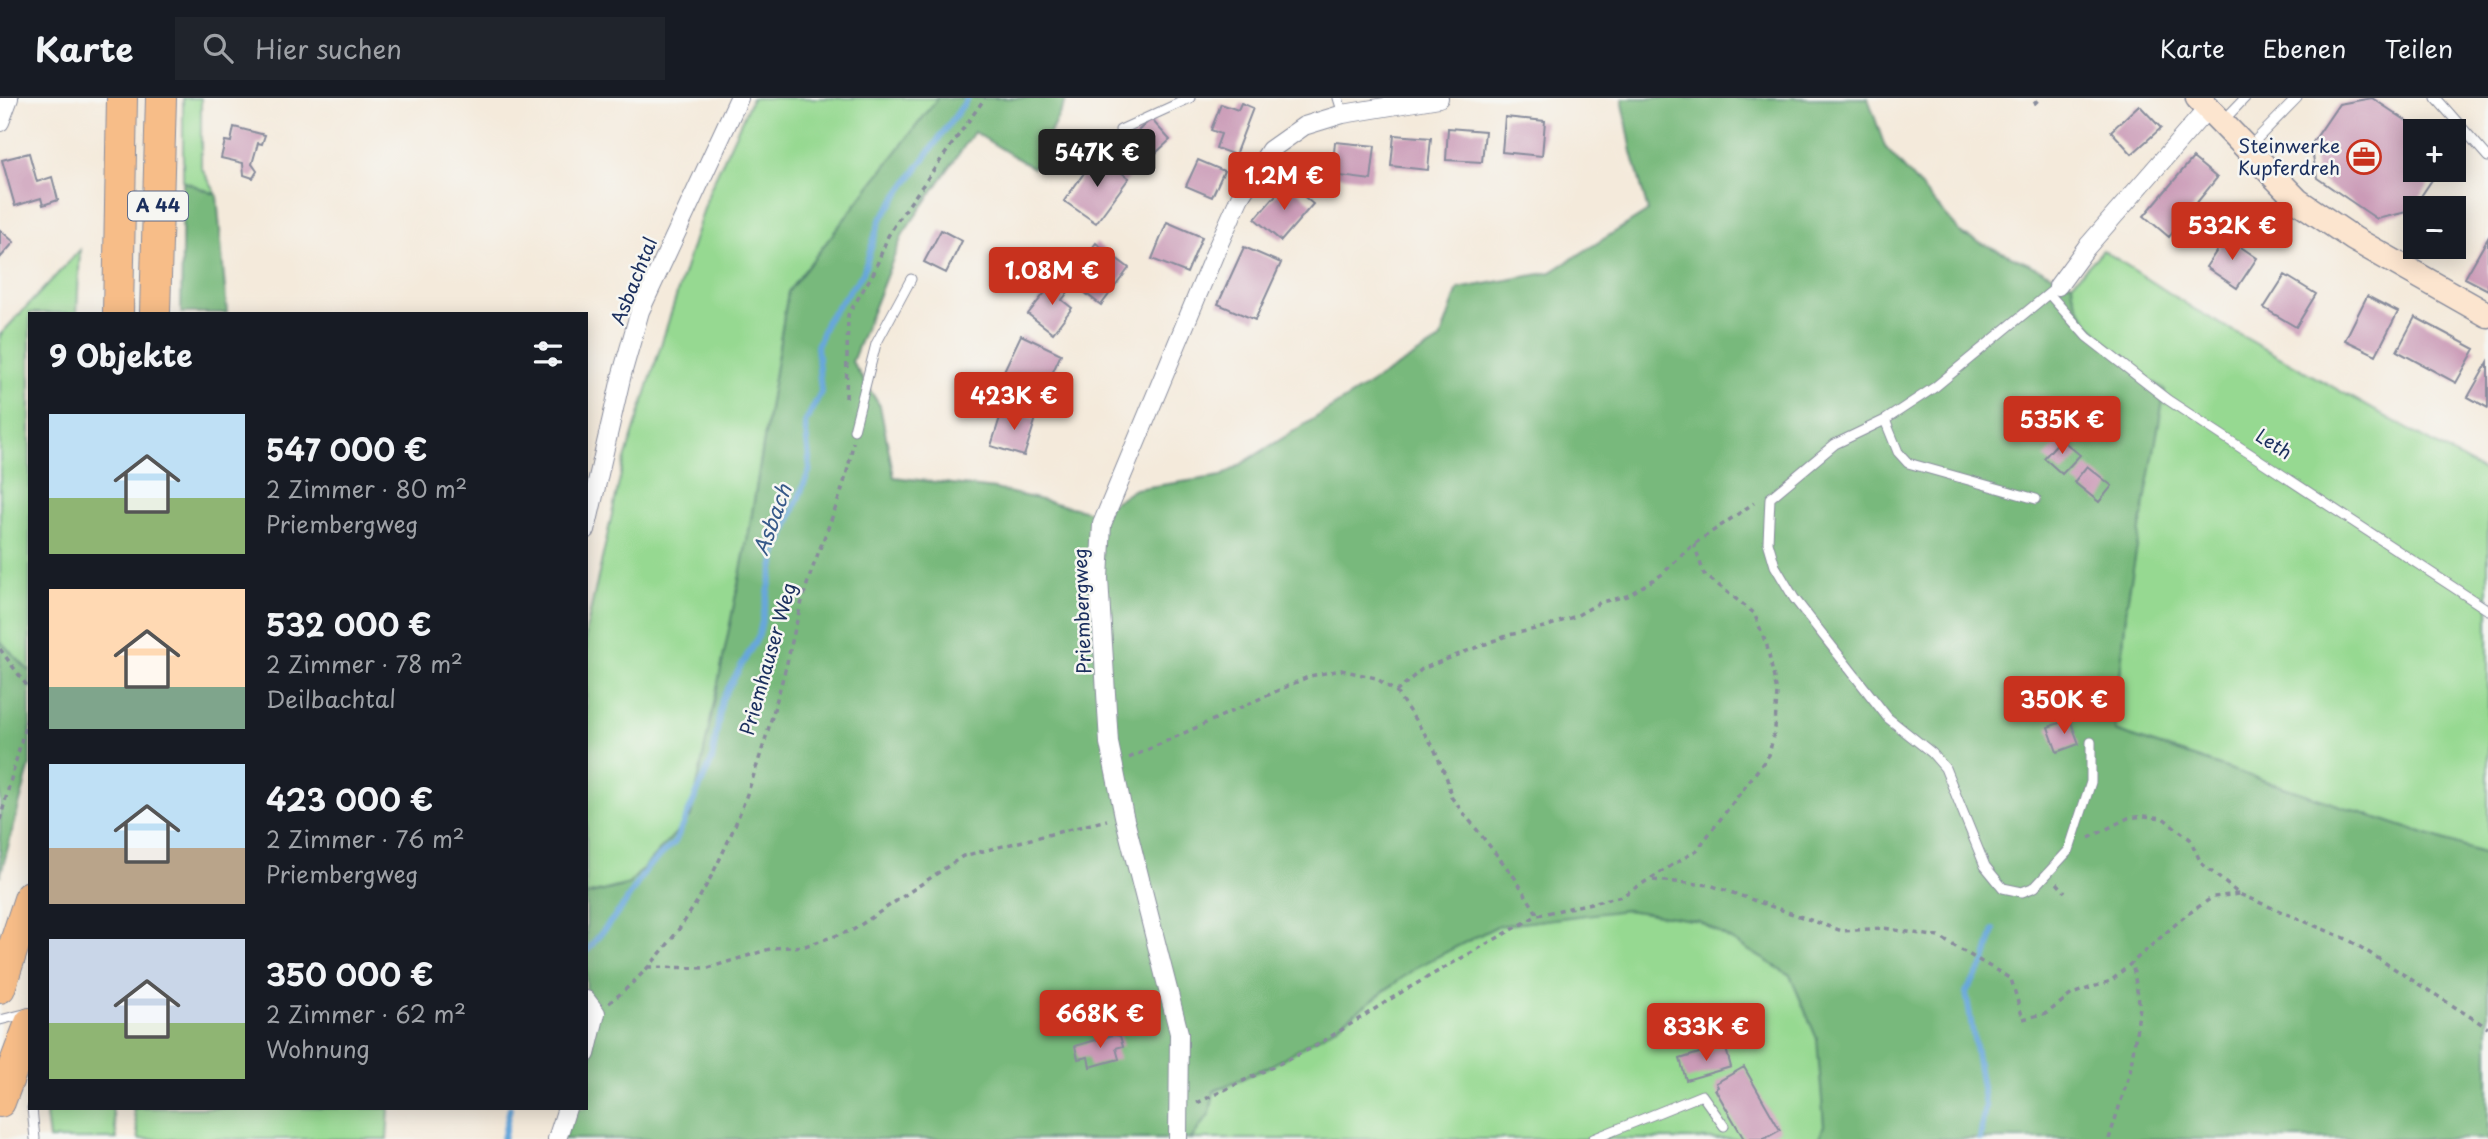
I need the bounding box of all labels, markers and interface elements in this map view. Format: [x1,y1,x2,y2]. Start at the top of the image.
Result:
search box [175,17,665,80]
text: Karte [35,23,133,73]
icon: search [199,29,237,67]
text: Hier suchen [255,29,402,68]
text: Karte [2160,30,2225,66]
text: Ebenen [2263,30,2346,66]
text: Teilen [2384,30,2453,66]
map controls [2403,119,2466,259]
button: + [2403,119,2466,182]
pin: 547K € [1040,130,1154,189]
place label: Steinwerke Kupferdreh [2238,131,2340,181]
text: 547K € [1054,134,1140,169]
office icon: Steinwerke Kupferdreh [2345,138,2383,176]
pin: 1.2M € [1227,152,1341,212]
text: 1.2M € [1244,157,1324,192]
road number: A 44 [128,192,188,220]
button: − [2403,196,2466,259]
pin: 532K € [2175,202,2289,262]
text: 532K € [2187,207,2277,242]
street label: Asbachtal [603,232,663,329]
pin: 1.08M € [987,248,1117,307]
text: 1.08M € [1005,252,1099,287]
text: 9 Objekte [49,332,193,377]
icon: filters [529,335,567,373]
pin: 423K € [957,372,1071,432]
text: 423K € [970,377,1058,412]
pin: 535K € [2005,396,2119,456]
text: 535K € [2020,401,2104,436]
street label: Leth [2251,421,2298,465]
text: 547 000 € [266,426,427,471]
icon: home [105,442,189,526]
text: 2 Zimmer · 80 m² [266,471,467,506]
water label: Asbach [744,479,799,559]
text: Priembergweg [266,506,418,541]
street label: Priembergweg [1065,548,1097,674]
street label: Priemhauser Weg [732,579,802,738]
text: 532 000 € [266,601,432,646]
icon: home [105,617,189,701]
text: 2 Zimmer · 78 m² [266,646,463,681]
pin: 350K € [2007,676,2121,736]
text: Deilbachtal [266,681,396,716]
text: 350K € [2020,681,2108,716]
text: 423 000 € [266,776,433,821]
icon: home [105,792,189,876]
text: 2 Zimmer · 76 m² [266,821,465,856]
text: Priembergweg [266,856,418,891]
text: 350 000 € [266,951,433,996]
icon: home [105,967,189,1051]
pin: 668K € [1043,990,1157,1050]
text: 668K € [1056,995,1144,1030]
text: 2 Zimmer · 62 m² [266,996,466,1031]
pin: 833K € [1649,1004,1763,1063]
text: 833K € [1663,1008,1749,1043]
text: Wohnung [266,1031,370,1066]

